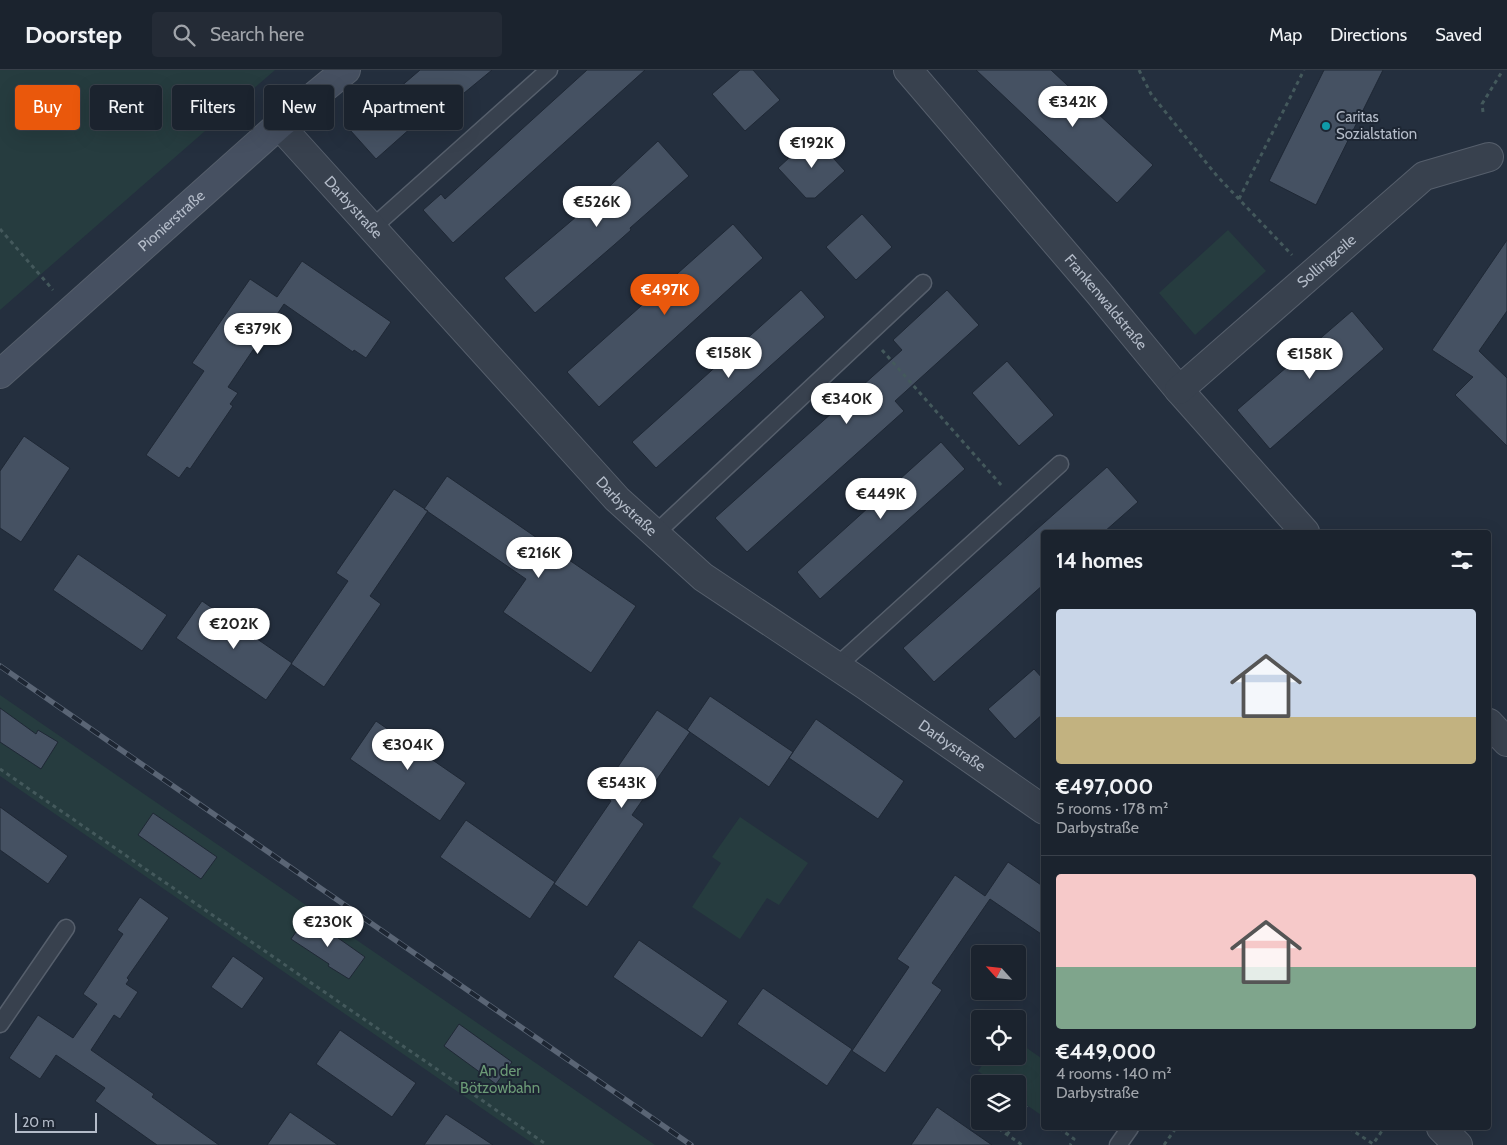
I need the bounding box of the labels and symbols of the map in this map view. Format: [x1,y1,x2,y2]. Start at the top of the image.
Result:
pin: €342K [1038,85,1108,128]
place label: Caritas Sozialstation [1336,108,1417,143]
marker: Caritas Sozialstation [1320,120,1332,132]
pin: €192K [777,126,847,169]
street label: Darbystraße [321,172,386,242]
street label: Pionierstraße [135,186,209,255]
pin: €526K [562,186,632,228]
street label: Sollingzeile [1294,230,1360,292]
street label: Frankenwaldstraße [1061,251,1151,354]
pin: €497K [630,274,700,316]
pin: €379K [223,312,293,355]
pin: €158K [694,336,764,379]
pin: €158K [1275,338,1345,380]
pin: €340K [812,382,882,425]
street label: Darbystraße [592,473,661,540]
pin: €449K [846,478,916,520]
pin: €216K [504,536,574,579]
pin: €202K [199,608,269,650]
street label: Darbystraße [915,716,989,776]
pin: €304K [373,728,443,771]
pin: €543K [587,766,657,809]
pin: €230K [293,906,363,948]
north arrow [971,945,1026,1000]
park label: An der Bötzowbahn [460,1062,540,1097]
scale bar [15,1110,98,1133]

